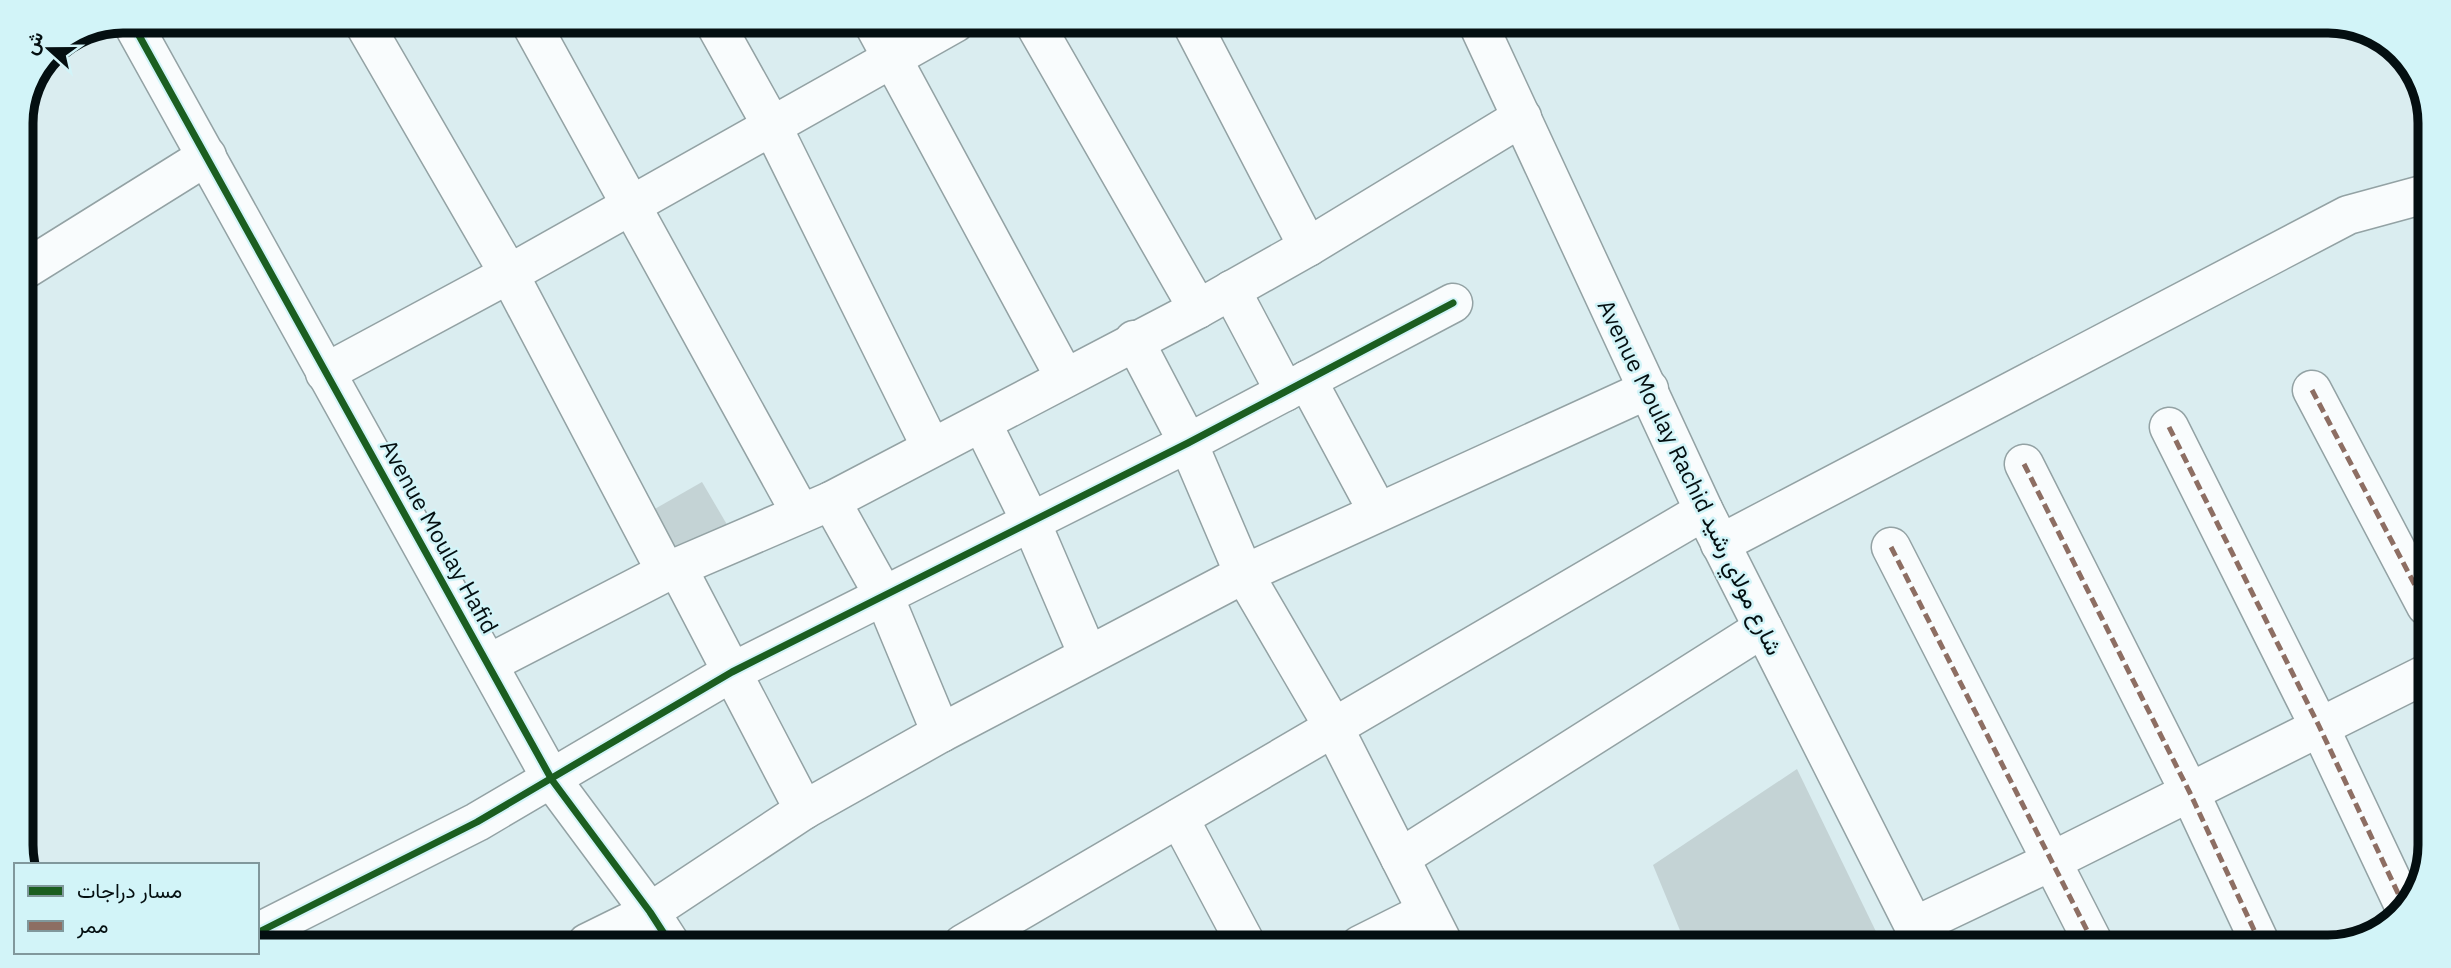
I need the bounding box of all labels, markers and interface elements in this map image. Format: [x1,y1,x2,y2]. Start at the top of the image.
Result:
north arrow [14,14,84,84]
text: ش [18,28,48,58]
street label: Avenue Moulay Rachid شارع مولاي رشيد [1587,294,1790,662]
street label: Avenue Moulay Hafid [374,434,506,638]
legend [14,863,259,954]
text: مسار دراجات [77,876,182,904]
text: ممر [76,911,108,939]

